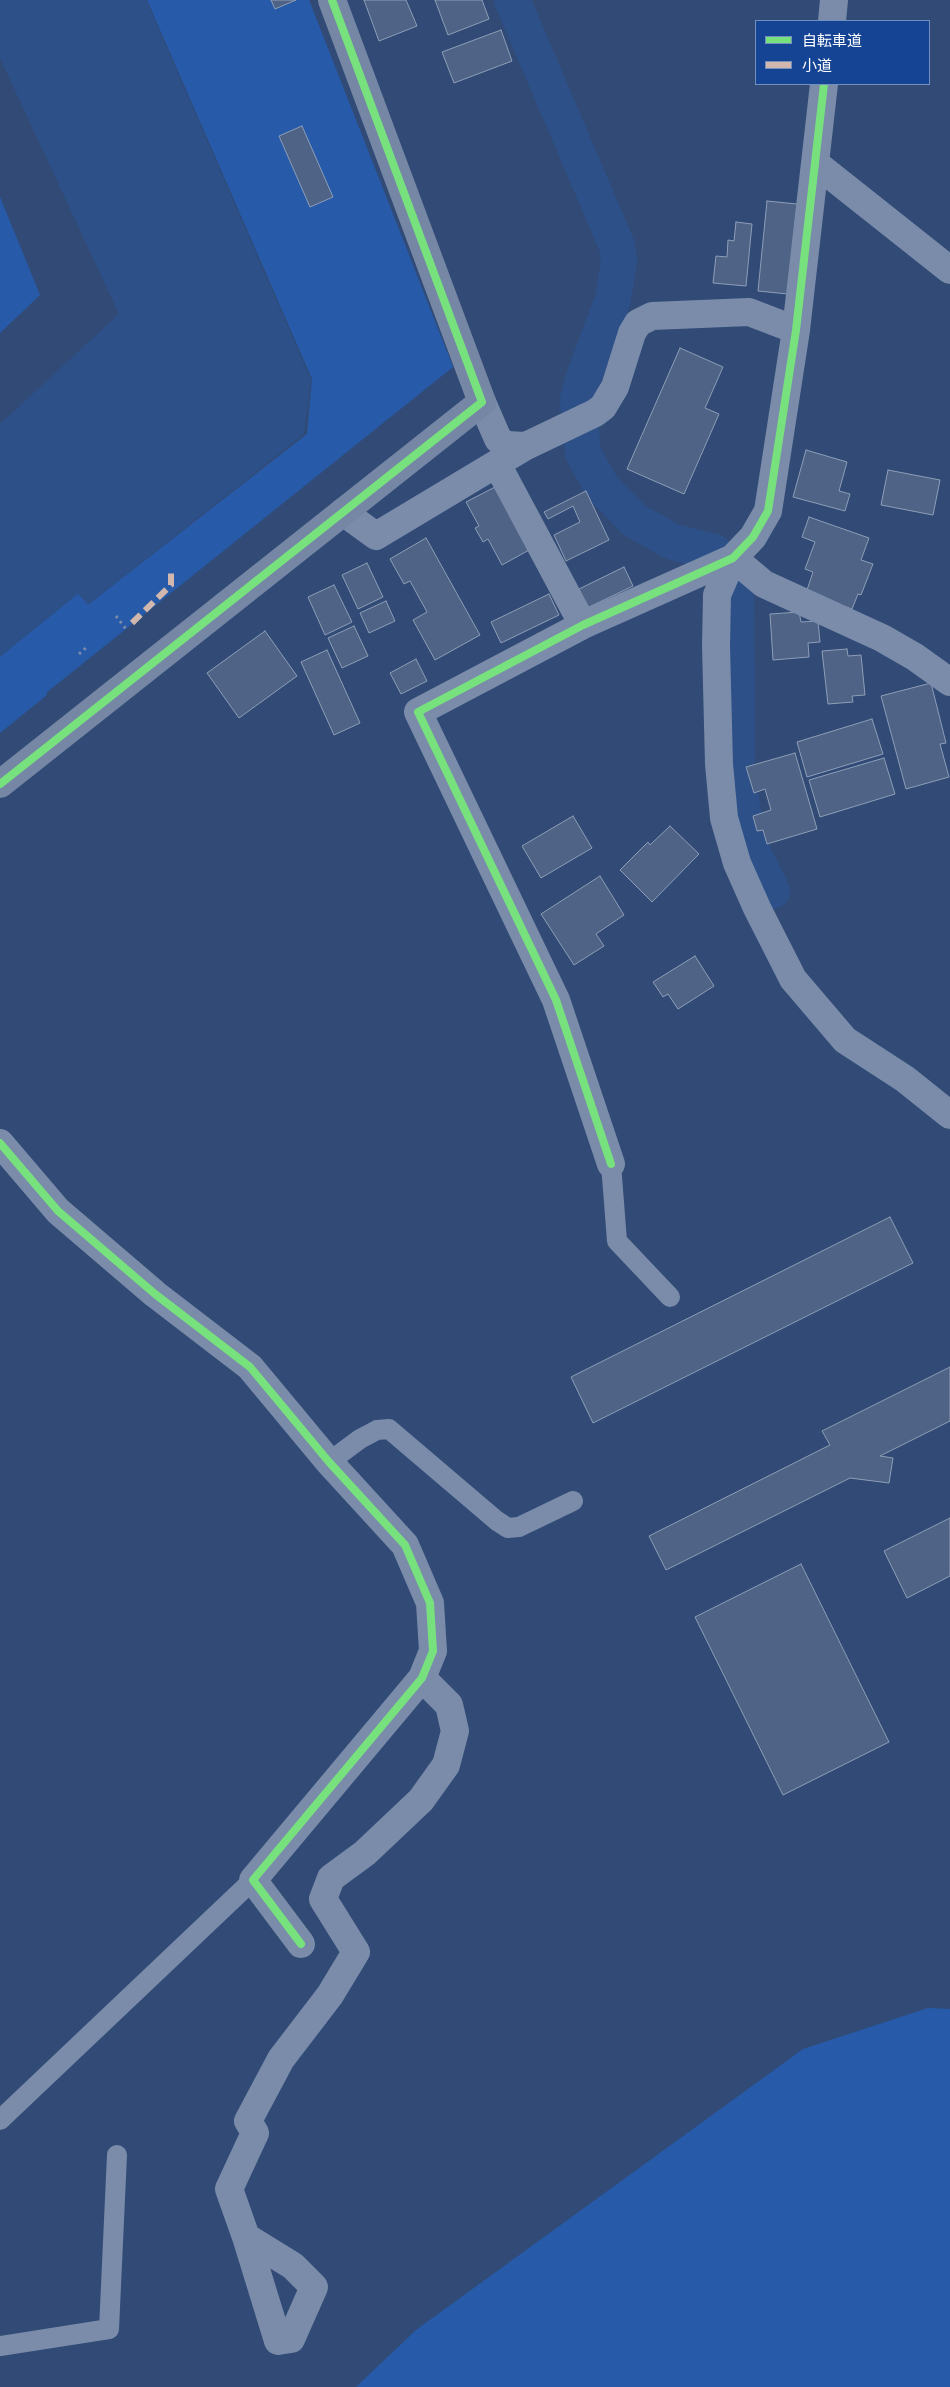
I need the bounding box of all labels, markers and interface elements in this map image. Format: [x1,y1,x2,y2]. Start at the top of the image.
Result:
legend [755,20,930,85]
text: 自転車道 [802,32,862,49]
text: 小道 [802,57,832,74]

